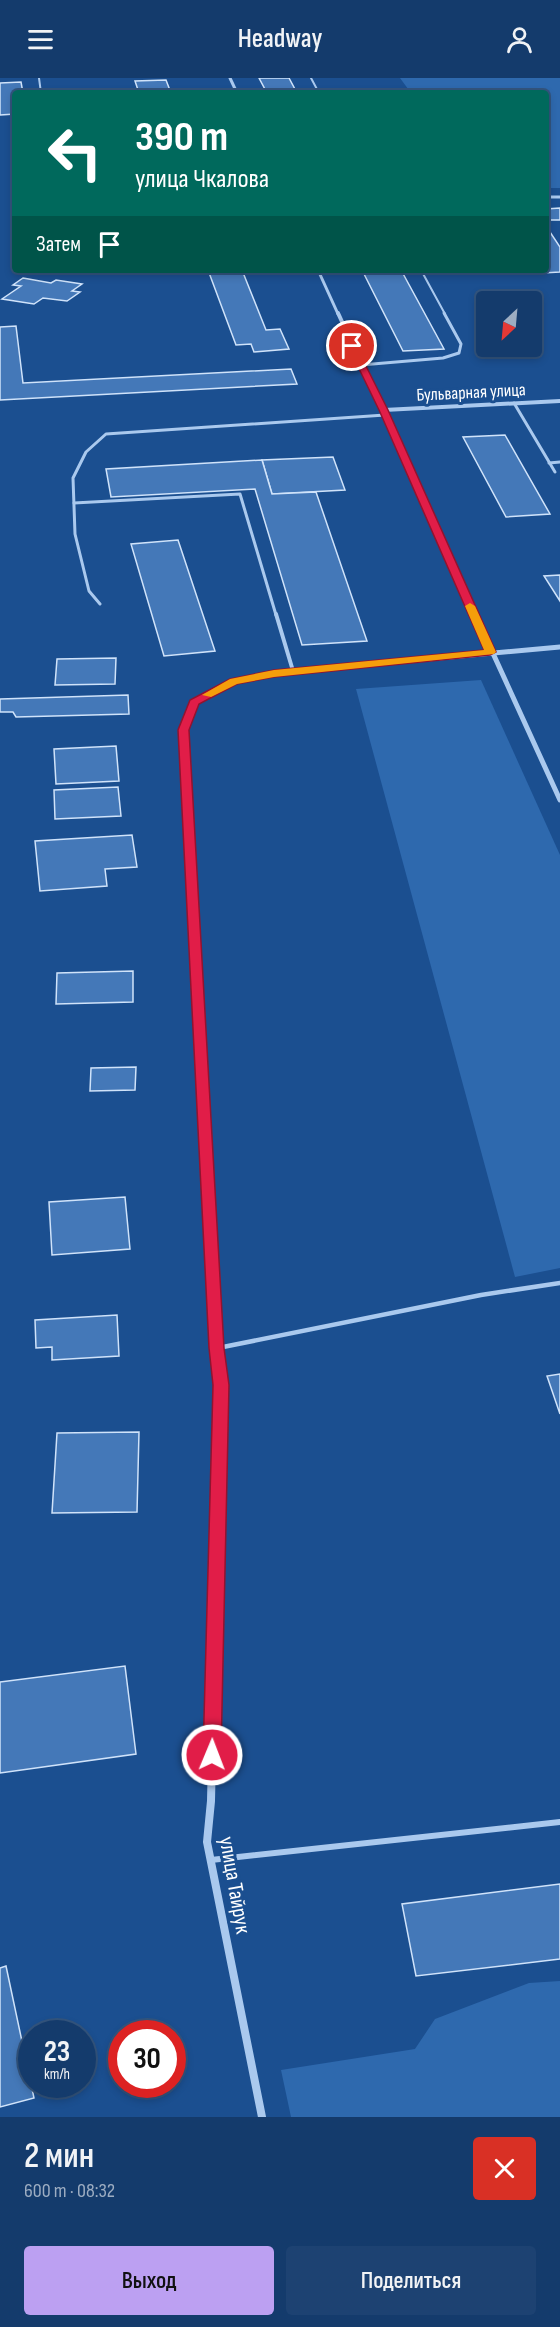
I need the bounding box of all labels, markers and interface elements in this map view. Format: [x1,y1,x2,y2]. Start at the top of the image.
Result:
icon: menu [24,23,57,56]
text: Headway [238,23,322,55]
icon: person [503,23,536,56]
text: 390 m [135,112,228,163]
icon: left [36,114,114,192]
text: улица Чкалова [135,163,269,195]
icon: arrive [93,228,126,261]
text: Затем [36,231,81,258]
north arrow [476,291,542,357]
map controls [476,291,542,357]
pin [326,320,377,371]
icon: arrive [335,329,368,362]
street label: Бульварная улица [416,379,526,406]
position arrow [180,1723,244,1787]
street label: улица Тайрук [213,1835,256,1937]
speed limit sign: 30 [108,2020,186,2098]
text: 23 [44,2034,70,2070]
text: km/h [44,2065,70,2084]
text: 2 мин [24,2135,94,2178]
button: close [473,2137,536,2200]
text: 600 m · 08:32 [24,2179,115,2203]
button: Выход [24,2246,274,2315]
button: Поделиться [286,2246,536,2315]

